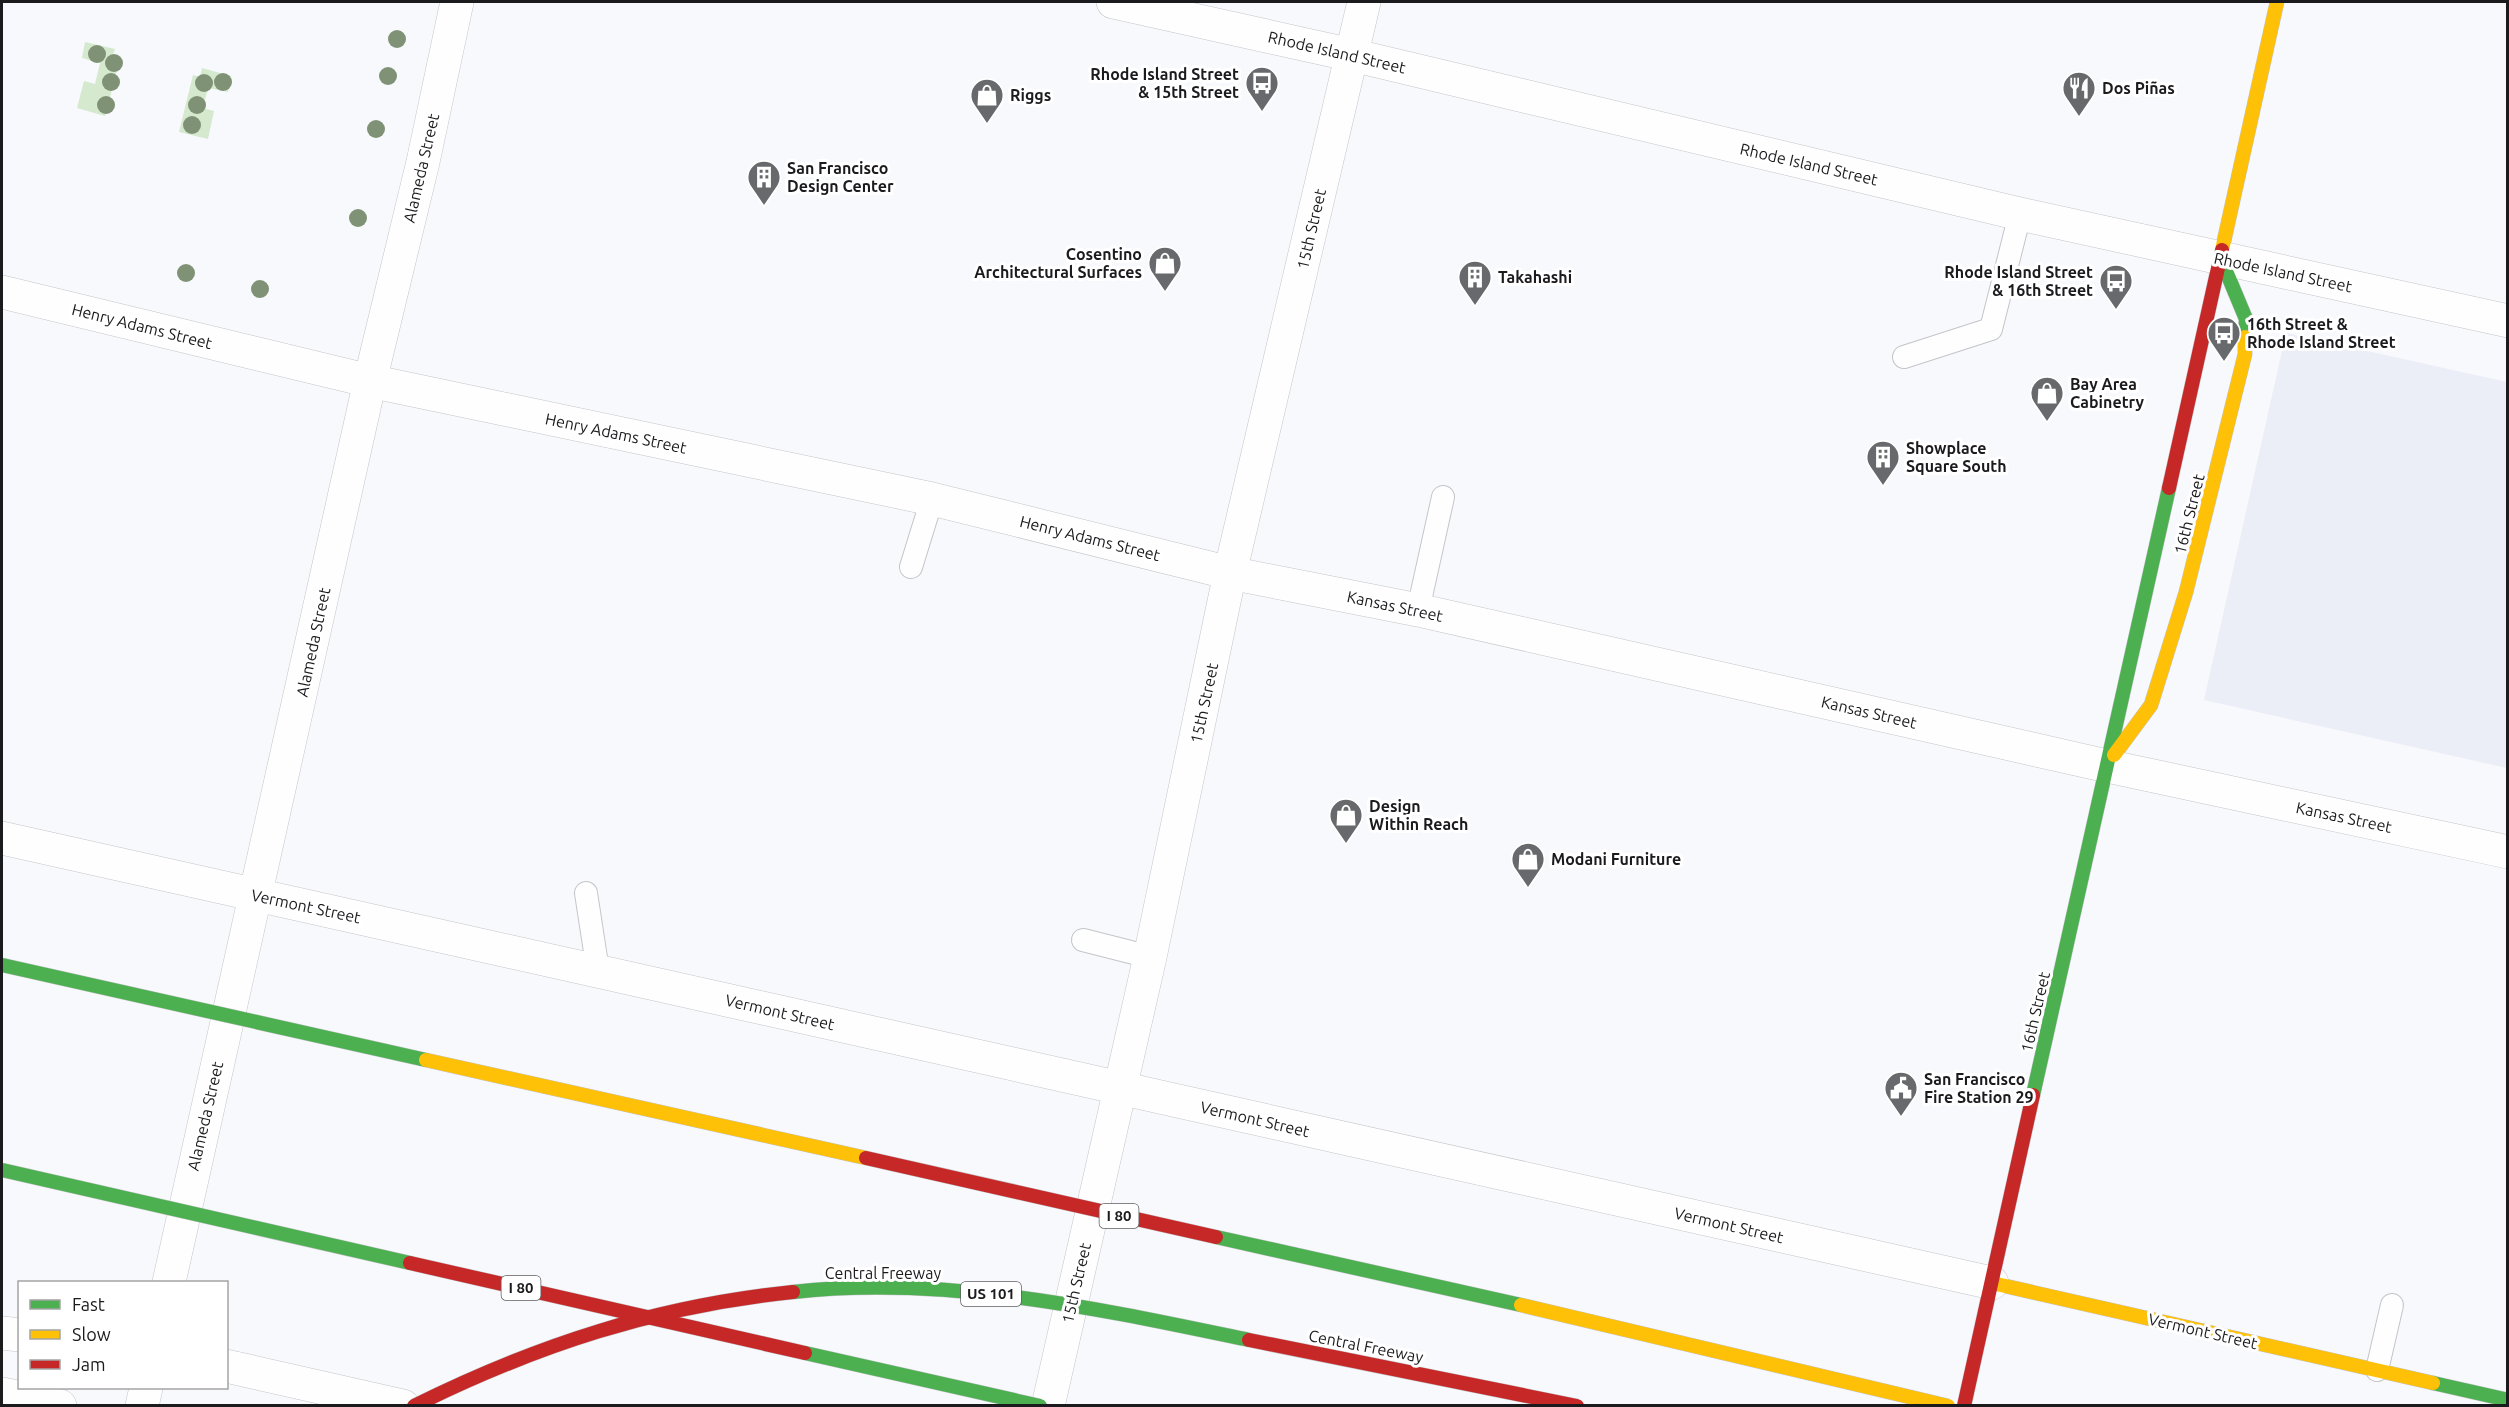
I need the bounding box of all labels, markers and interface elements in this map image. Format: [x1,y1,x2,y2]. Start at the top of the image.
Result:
street label: Rhode Island Street [1266,27,1408,77]
place label: Rhode Island Street & 15th Street [1090,65,1239,101]
bus stop icon: Rhode Island Street & 15th Street [1244,65,1280,112]
restaurant icon: Dos Piñas [2061,70,2097,117]
shop icon: Riggs [969,77,1005,124]
place label: Dos Piñas [2102,79,2175,97]
place label: Riggs [1010,86,1051,104]
street label: Alameda Street [400,111,442,224]
street label: Rhode Island Street [1738,139,1880,189]
building icon: San Francisco Design Center [746,159,782,206]
place label: San Francisco Design Center [787,159,894,195]
street label: 15th Street [1293,186,1329,271]
place label: Cosentino Architectural Surfaces [974,245,1142,281]
shop icon: Cosentino Architectural Surfaces [1147,245,1183,292]
street label: Rhode Island Street [2212,249,2354,296]
building icon: Takahashi [1457,259,1493,306]
place label: Rhode Island Street & 16th Street [1944,263,2093,299]
bus stop icon: Rhode Island Street & 16th Street [2098,263,2134,310]
place label: Takahashi [1498,268,1572,286]
street label: Henry Adams Street [70,300,215,352]
bus stop icon: 16th Street & Rhode Island Street [2206,315,2242,362]
place label: 16th Street & Rhode Island Street [2247,315,2396,351]
shop icon: Bay Area Cabinetry [2029,375,2065,422]
place label: Bay Area Cabinetry [2070,375,2145,411]
street label: Henry Adams Street [544,409,689,457]
building icon: Showplace Square South [1865,439,1901,486]
place label: Showplace Square South [1906,439,2007,475]
street label: 16th Street [2170,471,2208,556]
street label: Henry Adams Street [1018,512,1163,564]
street label: Alameda Street [293,585,334,698]
street label: Kansas Street [1345,587,1445,625]
street label: 15th Street [1187,660,1221,745]
street label: Kansas Street [1819,692,1919,732]
shop icon: Design Within Reach [1328,797,1364,844]
place label: Design Within Reach [1369,797,1468,833]
street label: Kansas Street [2294,798,2394,836]
shop icon: Modani Furniture [1510,841,1546,888]
place label: Modani Furniture [1551,850,1681,868]
street label: Vermont Street [250,886,363,927]
street label: 16th Street [2017,969,2053,1054]
street label: Vermont Street [724,991,837,1033]
street label: Alameda Street [184,1059,226,1172]
public building icon: San Francisco Fire Station 29 [1883,1070,1919,1117]
place label: San Francisco Fire Station 29 [1924,1070,2034,1106]
street label: Vermont Street [1199,1098,1312,1140]
road number: I 80 [1100,1204,1138,1228]
street label: Vermont Street [1673,1204,1786,1246]
street label: 15th Street [1058,1240,1094,1325]
street label: Central Freeway [825,1264,941,1282]
road number: I 80 [502,1276,540,1300]
legend [18,1281,228,1389]
road number: US 101 [961,1282,1021,1306]
text: Fast [72,1294,105,1314]
street label: Vermont Street [2147,1310,2260,1352]
text: Slow [72,1324,111,1344]
street label: Central Freeway [1307,1326,1425,1366]
text: Jam [72,1354,106,1374]

